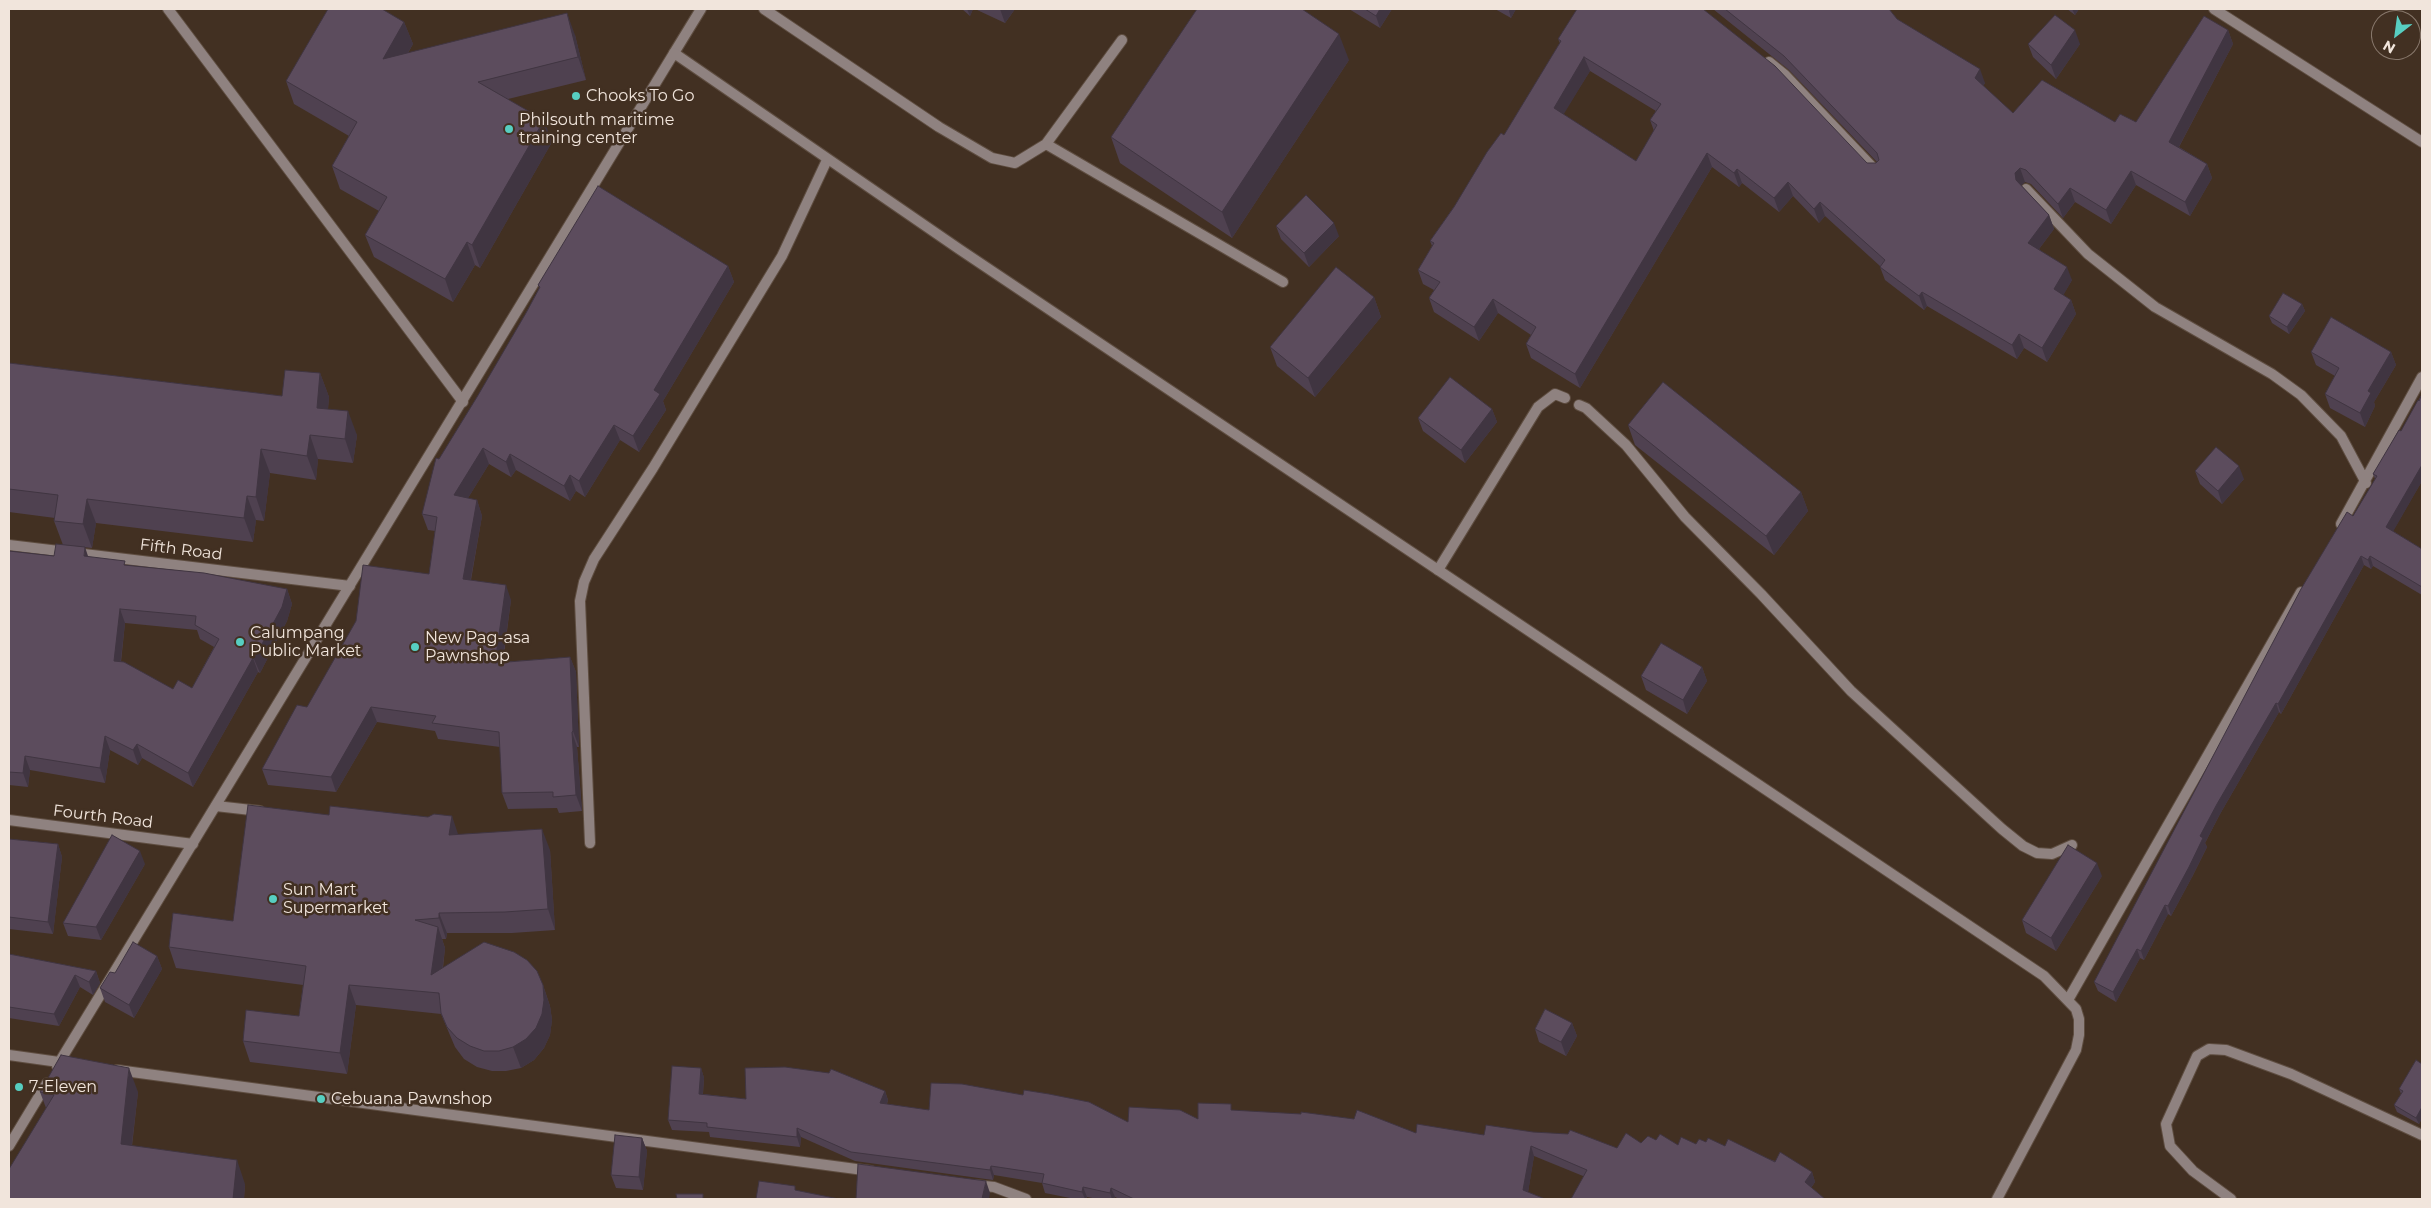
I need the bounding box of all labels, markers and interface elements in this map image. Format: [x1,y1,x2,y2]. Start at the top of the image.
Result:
north arrow [2371,10,2421,60]
text: N [2380,37,2398,58]
place label: Chooks To Go [586,86,694,106]
marker: Chooks To Go [570,90,582,102]
place label: Philsouth maritime training center [519,110,674,148]
marker: Philsouth maritime training center [503,123,515,135]
street label: Fifth Road [139,535,223,565]
place label: Calumpang Public Market [250,623,361,661]
place label: New Pag-asa Pawnshop [425,628,530,666]
marker: Calumpang Public Market [234,636,246,648]
marker: New Pag-asa Pawnshop [409,641,421,653]
street label: Fourth Road [52,801,154,833]
place label: Sun Mart Supermarket [283,880,388,918]
marker: Sun Mart Supermarket [267,893,279,905]
place label: 7-Eleven [29,1077,97,1097]
marker: 7-Eleven [13,1081,25,1093]
place label: Cebuana Pawnshop [331,1089,492,1109]
marker: Cebuana Pawnshop [315,1093,327,1105]

